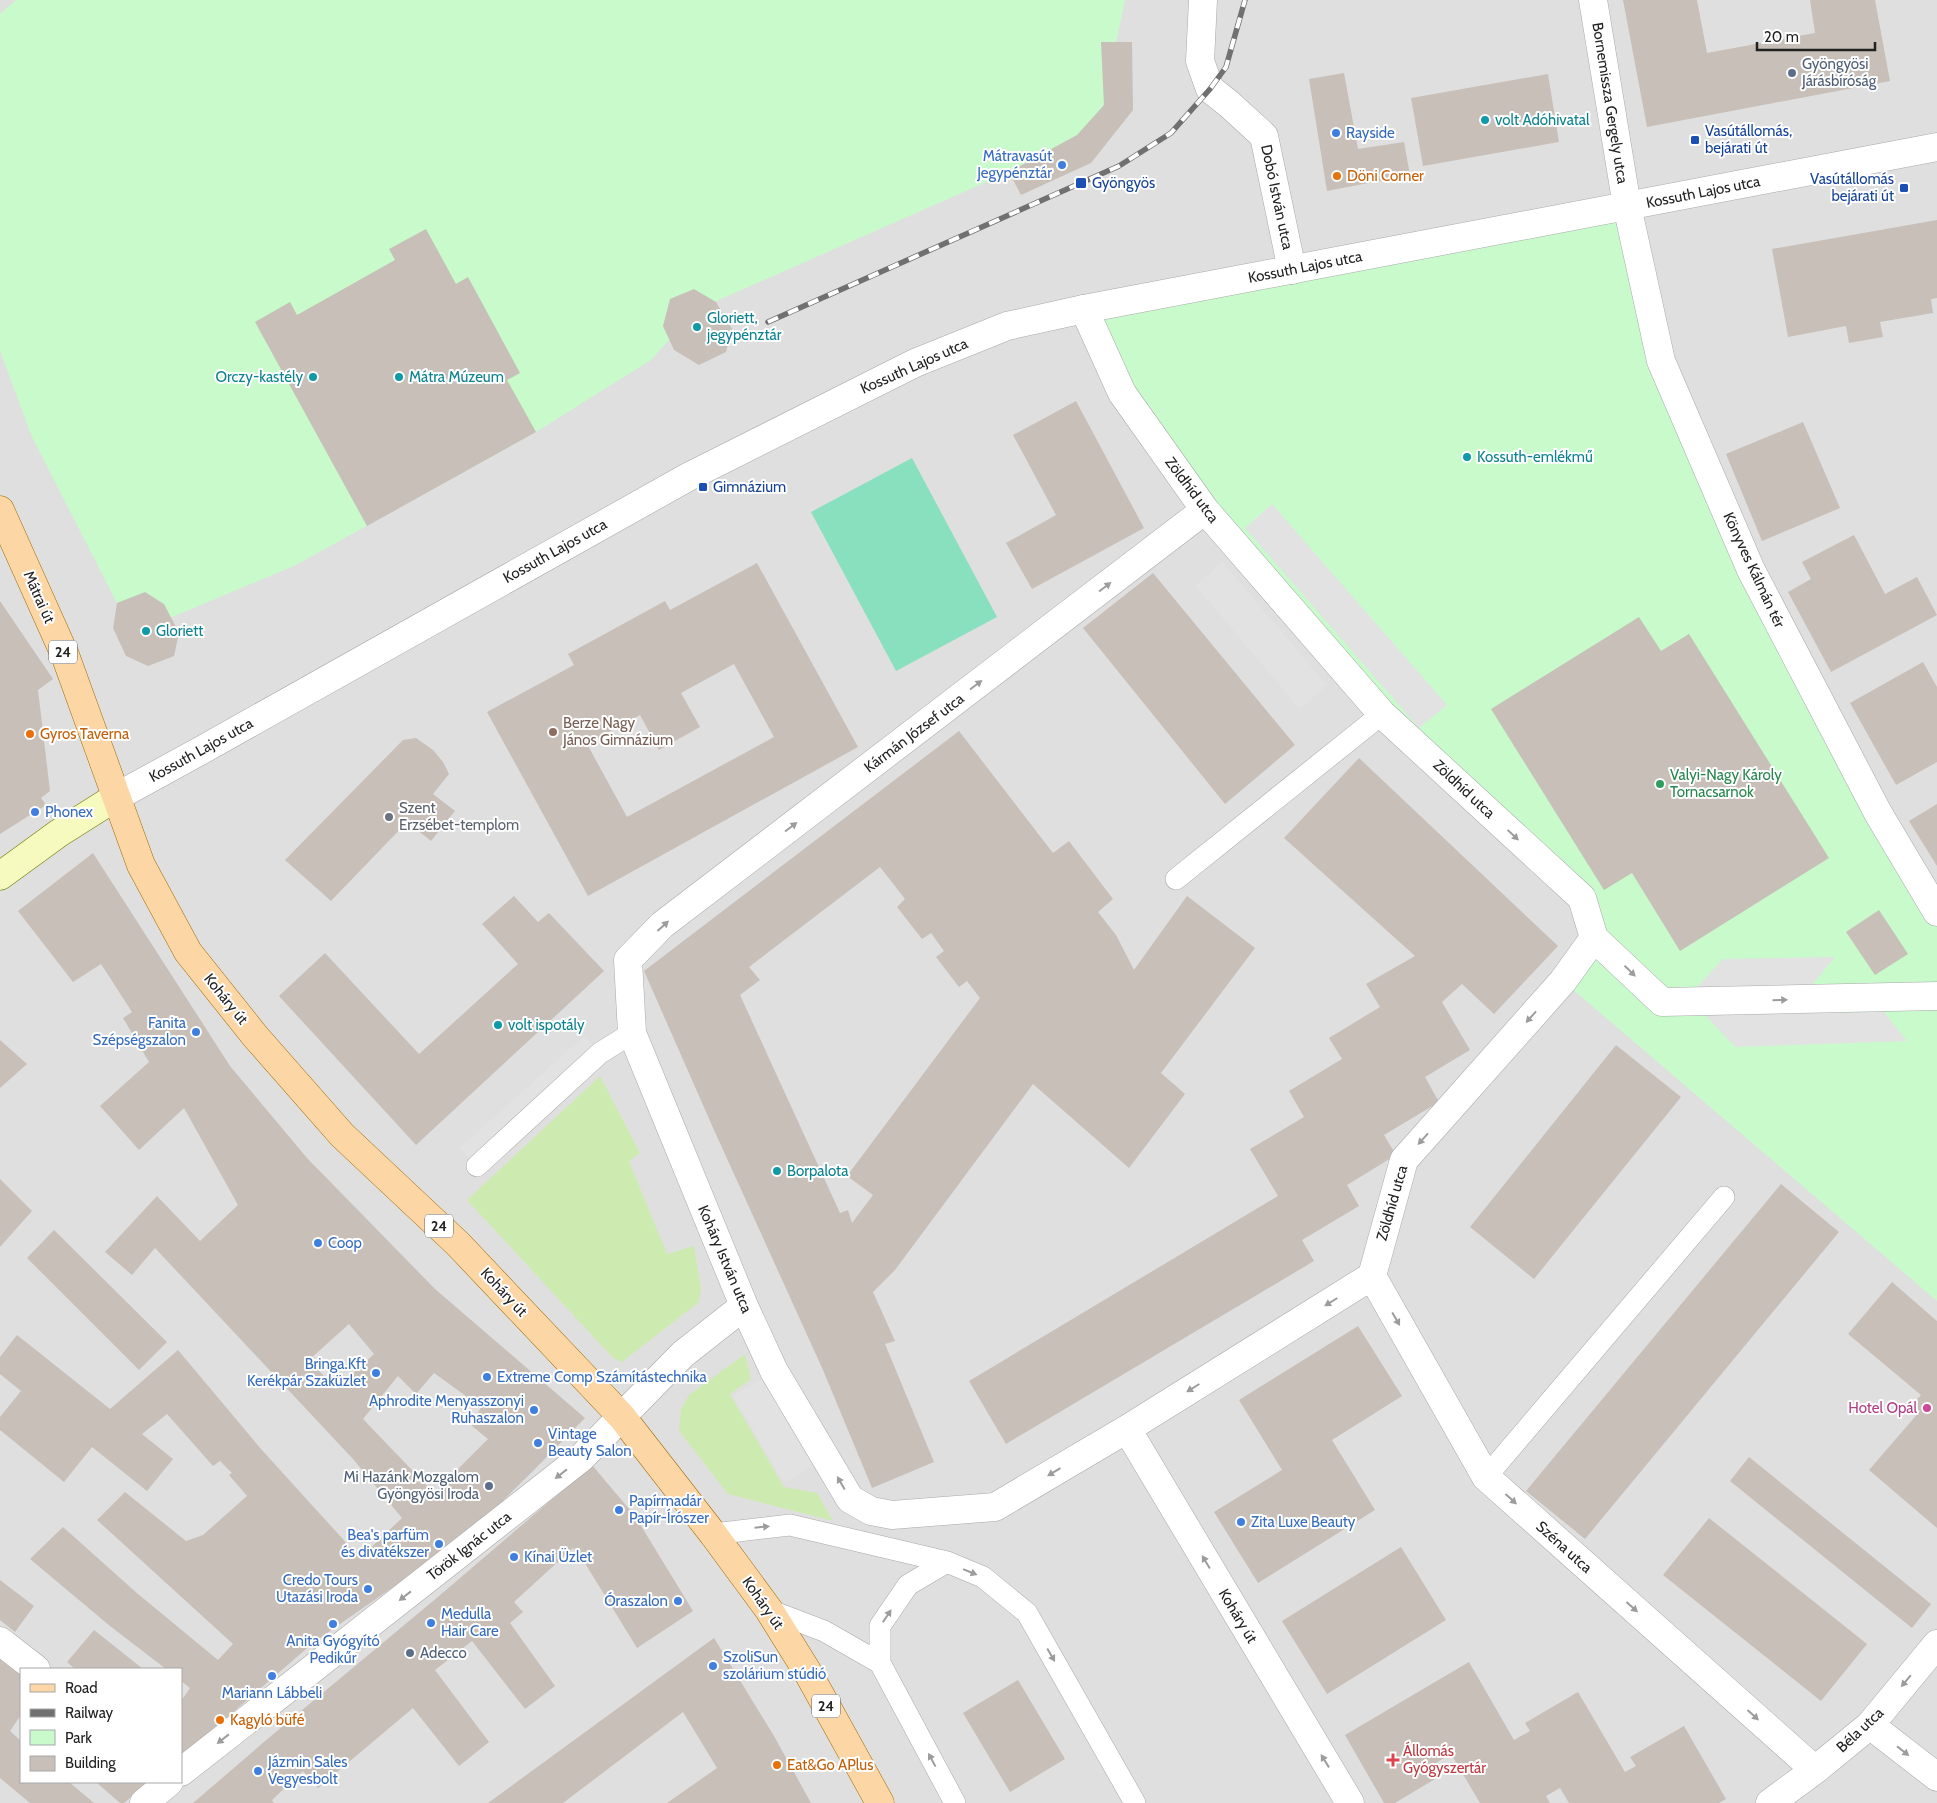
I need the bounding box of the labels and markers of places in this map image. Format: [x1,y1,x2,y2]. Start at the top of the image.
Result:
place label: Gyöngyösi Járásbíróság [1801,55,1877,90]
marker: Gyöngyösi Járásbíróság [1786,67,1798,79]
place label: volt Adóhivatal [1495,111,1590,129]
marker: volt Adóhivatal [1479,114,1491,126]
place label: Vasútállomás, bejárati út [1705,122,1792,157]
place label: Rayside [1346,124,1395,142]
marker: Rayside [1330,127,1342,139]
marker: Vasútállomás, bejárati út [1689,134,1701,146]
place label: Mátravasút Jegypénztár [976,147,1052,182]
marker: Mátravasút Jegypénztár [1056,159,1068,171]
place label: Döni Corner [1347,167,1424,185]
marker: Döni Corner [1331,170,1343,182]
place label: Vasútállomás bejárati út [1810,170,1894,205]
place label: Gyöngyös [1092,174,1155,192]
marker: Gyöngyös [1074,176,1088,190]
marker: Vasútállomás bejárati út [1898,182,1910,194]
place label: Gloriett, jegypénztár [706,309,782,344]
marker: Gloriett, jegypénztár [691,321,703,333]
place label: Orczy-kastély [215,368,303,386]
place label: Mátra Múzeum [409,368,504,386]
marker: Orczy-kastély [307,371,319,383]
marker: Mátra Múzeum [393,371,405,383]
place label: Kossuth-emlékmű [1477,448,1593,466]
marker: Kossuth-emlékmű [1461,451,1473,463]
place label: Gimnázium [713,478,786,496]
marker: Gimnázium [697,481,709,493]
place label: Gloriett [156,622,203,640]
marker: Gloriett [140,625,152,637]
place label: Berze Nagy János Gimnázium [562,714,673,749]
place label: Gyros Taverna [40,725,130,743]
marker: Berze Nagy János Gimnázium [547,726,559,738]
marker: Gyros Taverna [24,728,36,740]
place label: Valyi-Nagy Károly Tornacsarnok [1670,766,1782,801]
marker: Valyi-Nagy Károly Tornacsarnok [1654,778,1666,790]
place label: Szent Erzsébet-templom [399,799,519,834]
place label: Phonex [45,803,93,821]
marker: Phonex [29,806,41,818]
marker: Szent Erzsébet-templom [383,811,395,823]
place label: Fanita Szépségszalon [93,1014,187,1049]
place label: volt ispotály [508,1016,585,1034]
marker: volt ispotály [492,1019,504,1031]
marker: Fanita Szépségszalon [190,1026,202,1038]
place label: Borpalota [787,1162,849,1180]
marker: Borpalota [771,1165,783,1177]
place label: Coop [328,1234,362,1252]
marker: Coop [312,1237,324,1249]
place label: Bringa.Kft Kerékpár Szaküzlet [247,1355,366,1390]
marker: Bringa.Kft Kerékpár Szaküzlet [370,1367,382,1379]
place label: Extreme Comp Számítástechnika [497,1368,708,1386]
marker: Extreme Comp Számítástechnika [481,1371,493,1383]
place label: Aphrodite Menyasszonyi Ruhaszalon [369,1392,524,1427]
place label: Hotel Opál [1848,1399,1917,1417]
marker: Hotel Opál [1921,1402,1933,1414]
marker: Aphrodite Menyasszonyi Ruhaszalon [528,1404,540,1416]
place label: Vintage Beauty Salon [548,1425,632,1460]
marker: Vintage Beauty Salon [532,1437,544,1449]
place label: Mi Hazánk Mozgalom Gyöngyösi Iroda [343,1468,480,1503]
marker: Mi Hazánk Mozgalom Gyöngyösi Iroda [483,1480,495,1492]
place label: Papírmadár Papír-Írószer [629,1492,709,1527]
marker: Papírmadár Papír-Írószer [613,1504,625,1516]
place label: Zita Luxe Beauty [1251,1513,1356,1531]
marker: Zita Luxe Beauty [1235,1516,1247,1528]
place label: Bea's parfüm és divatékszer [341,1526,429,1561]
marker: Bea's parfüm és divatékszer [433,1538,445,1550]
place label: Kínai Üzlet [524,1548,592,1566]
marker: Kínai Üzlet [508,1551,520,1563]
place label: Credo Tours Utazási Iroda [276,1571,359,1606]
marker: Credo Tours Utazási Iroda [362,1583,374,1595]
place label: Óraszalon [604,1591,668,1610]
marker: Óraszalon [672,1595,684,1607]
place label: Medulla Hair Care [441,1605,499,1640]
marker: Medulla Hair Care [425,1617,437,1629]
marker: Anita Gyógyító Pedikűr [327,1618,339,1630]
place label: Anita Gyógyító Pedikűr [286,1632,380,1667]
place label: Adecco [420,1644,467,1662]
marker: Adecco [404,1647,416,1659]
place label: SzoliSun szolárium stúdió [723,1648,826,1683]
marker: SzoliSun szolárium stúdió [707,1660,719,1672]
marker: Mariann Lábbeli [266,1670,278,1682]
place label: Mariann Lábbeli [222,1684,322,1702]
place label: Kagyló büfé [230,1711,305,1729]
marker: Kagyló büfé [214,1714,226,1726]
place label: Állomás Gyógyszertár [1403,1741,1486,1777]
place label: Jázmin Sales Vegyesbolt [267,1753,347,1788]
marker: Állomás Gyógyszertár [1387,1754,1399,1766]
place label: Eat&Go APlus [787,1756,873,1774]
marker: Eat&Go APlus [771,1759,783,1771]
marker: Jázmin Sales Vegyesbolt [252,1765,264,1777]

